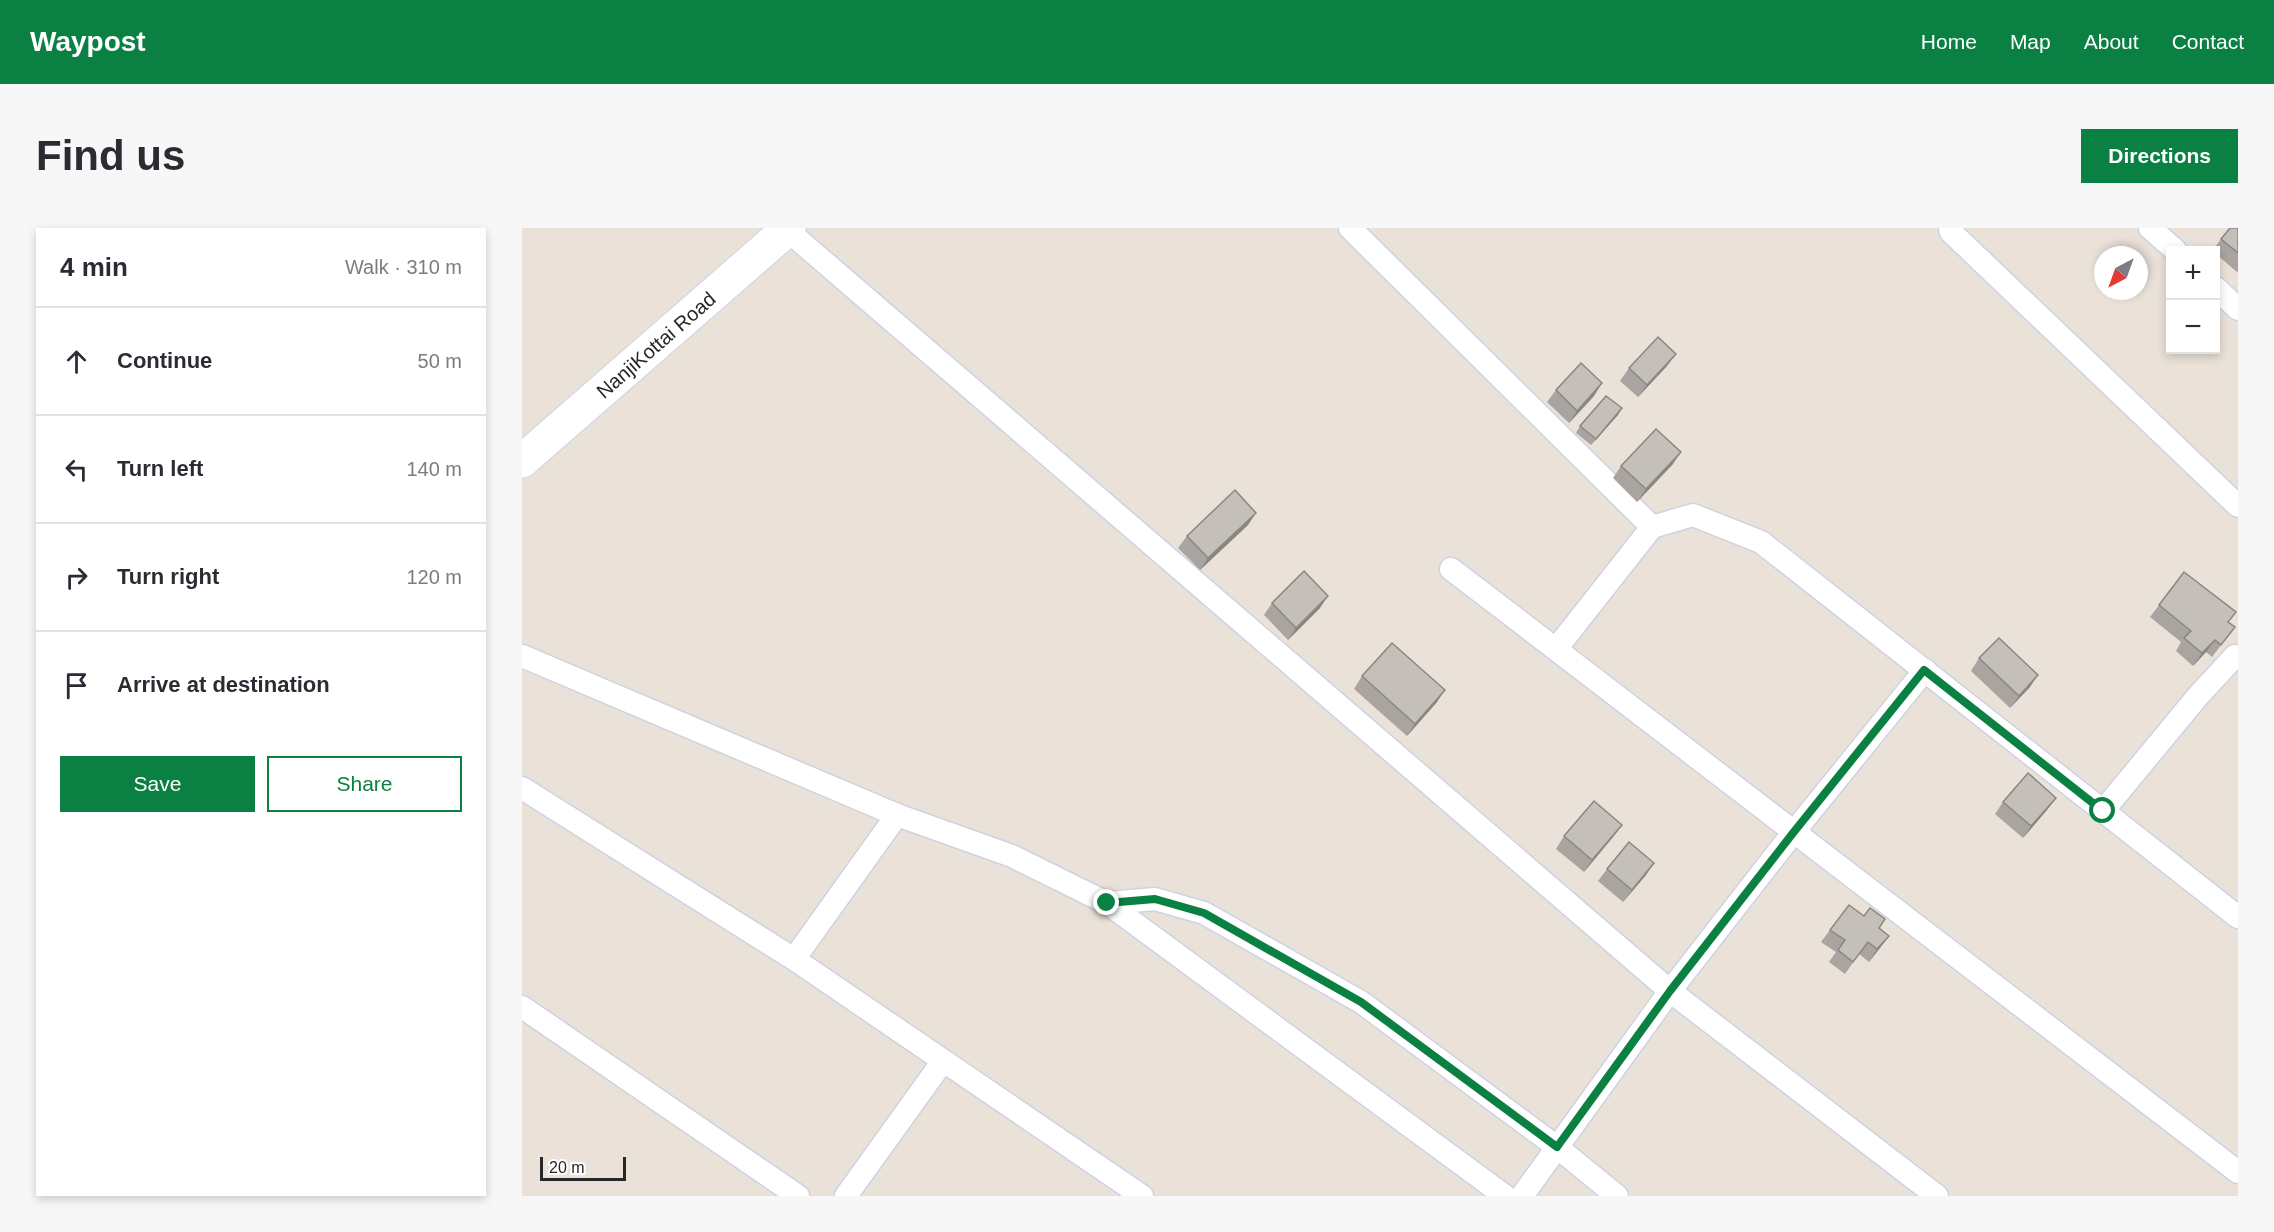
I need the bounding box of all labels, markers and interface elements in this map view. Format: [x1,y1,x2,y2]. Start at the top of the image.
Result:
text: Waypost [30,26,146,57]
text: Home [1921,30,1977,53]
text: Map [2010,30,2051,53]
text: About [2084,30,2139,53]
text: Contact [2172,30,2244,53]
button: Directions [2081,129,2238,183]
text: Find us [36,132,185,179]
north arrow [2094,246,2148,300]
map controls [2166,246,2220,354]
button: + [2166,246,2220,300]
text: 4 min [60,252,128,282]
text: Walk · 310 m [345,256,462,278]
street label: NanjiKottai Road [592,287,720,403]
button: − [2166,300,2220,354]
icon: ahead [60,345,93,378]
text: Continue [117,348,212,373]
text: 50 m [418,350,462,372]
icon: left [60,453,93,486]
text: Turn left [117,456,203,481]
text: 140 m [406,458,462,480]
icon: right [60,561,93,594]
text: Turn right [117,564,219,589]
text: 120 m [406,566,462,588]
icon: arrive [60,669,93,702]
text: Arrive at destination [117,672,330,697]
button: Save [60,756,255,812]
button: Share [267,756,462,812]
route start [2089,797,2115,823]
route end [1093,889,1119,915]
scale bar [540,1154,626,1182]
text: 20 m [549,1159,585,1176]

